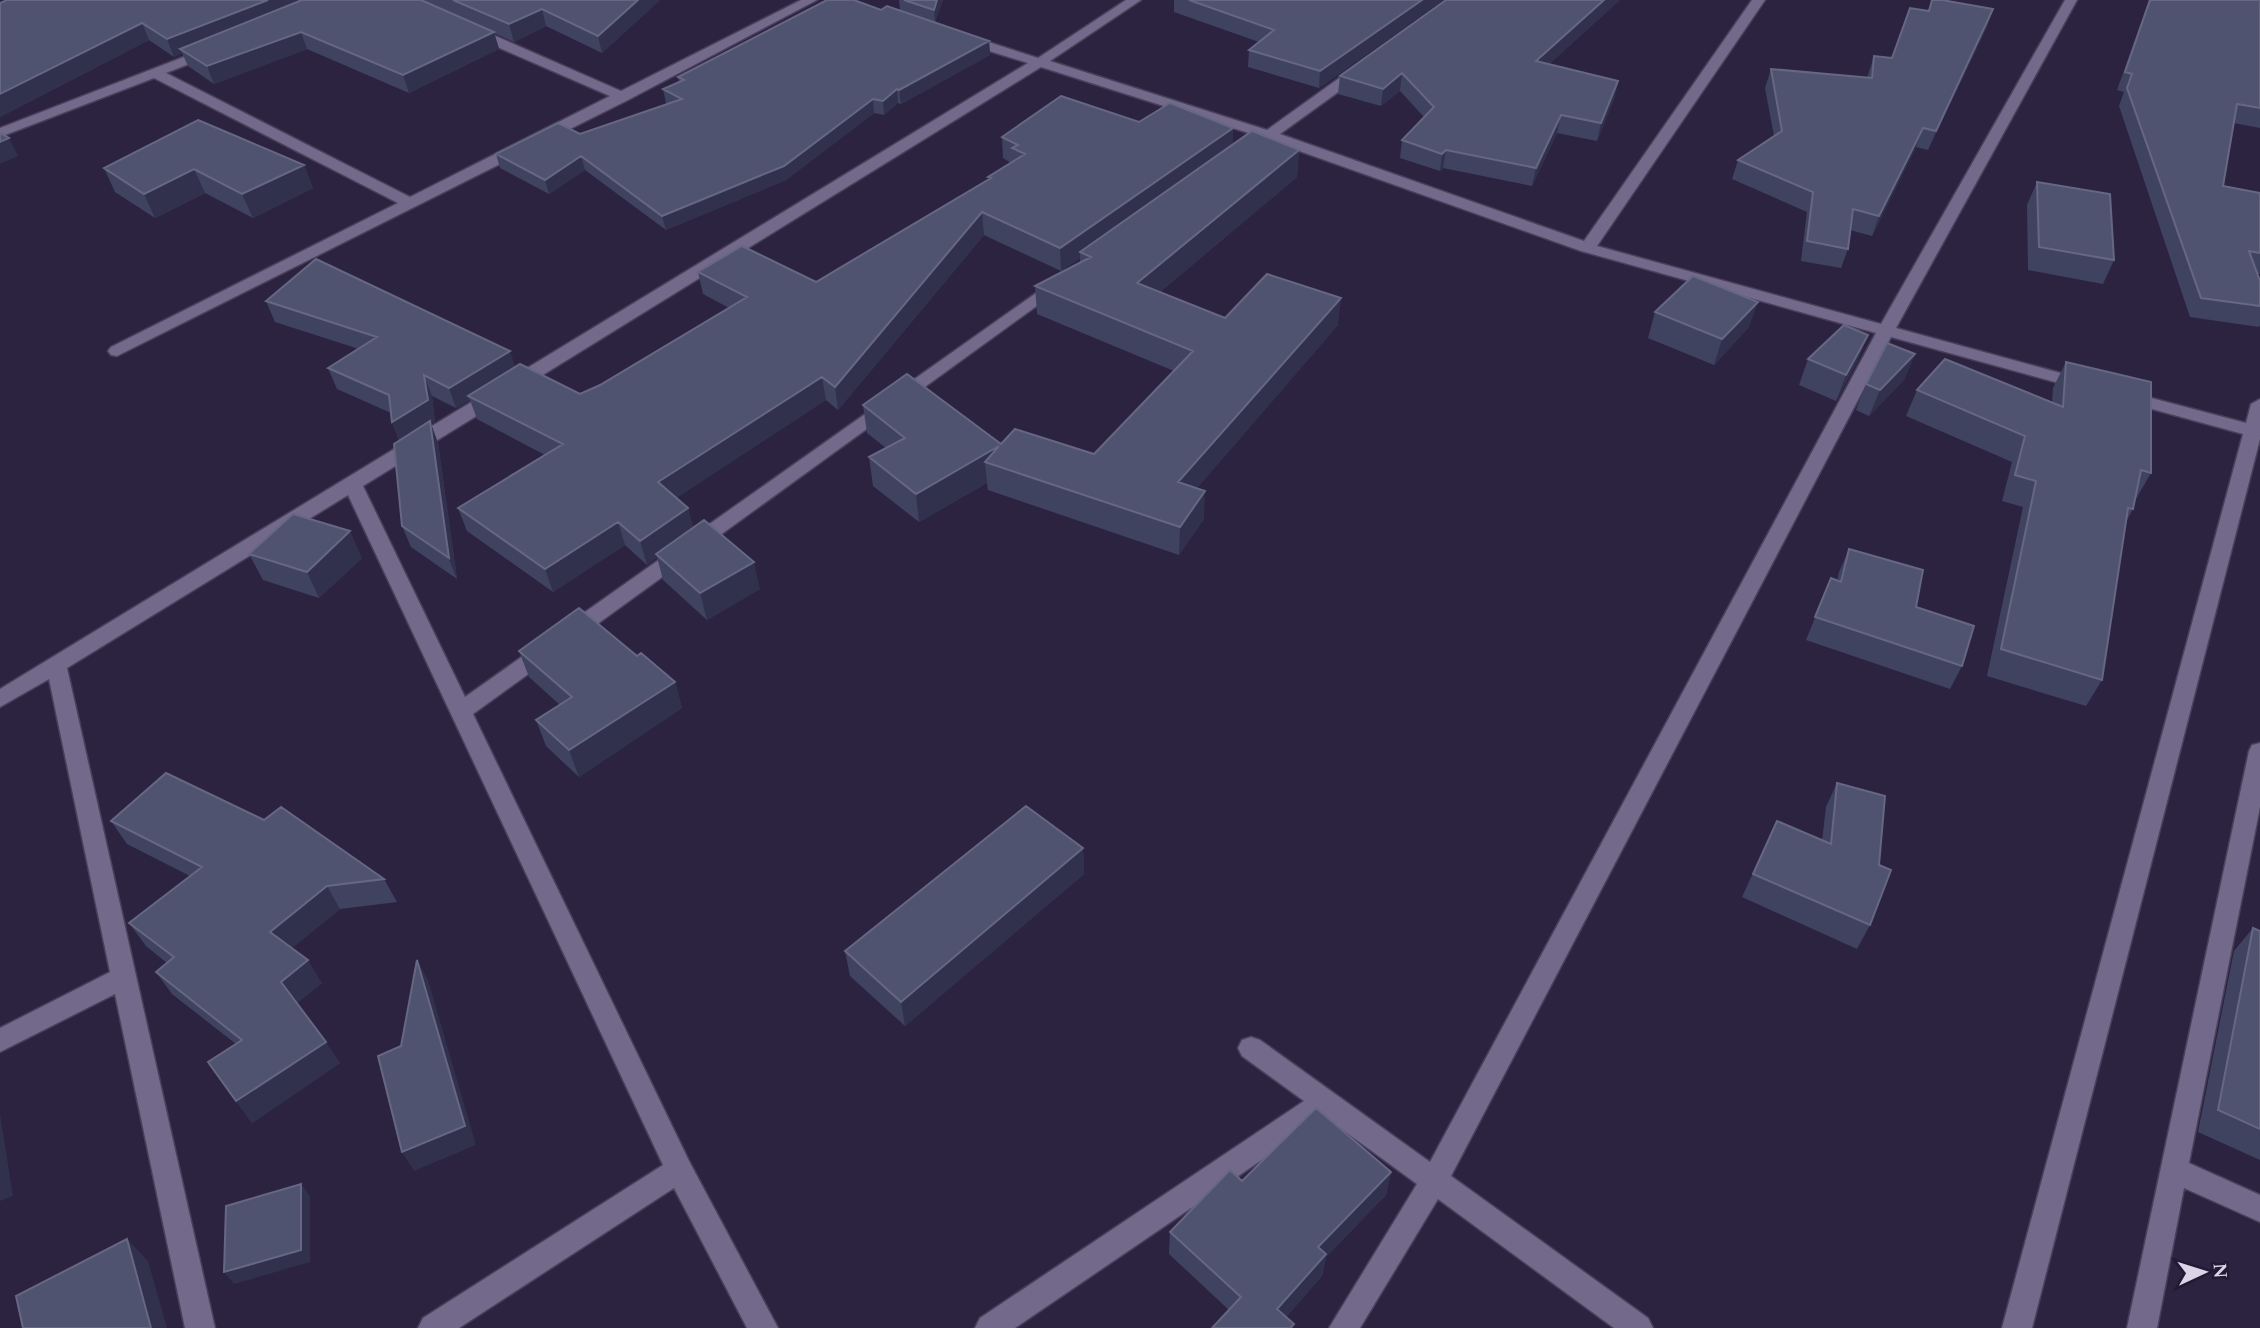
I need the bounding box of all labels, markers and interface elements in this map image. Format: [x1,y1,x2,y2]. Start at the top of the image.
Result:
north arrow [2169,1237,2239,1307]
text: N [2204,1262,2234,1280]

